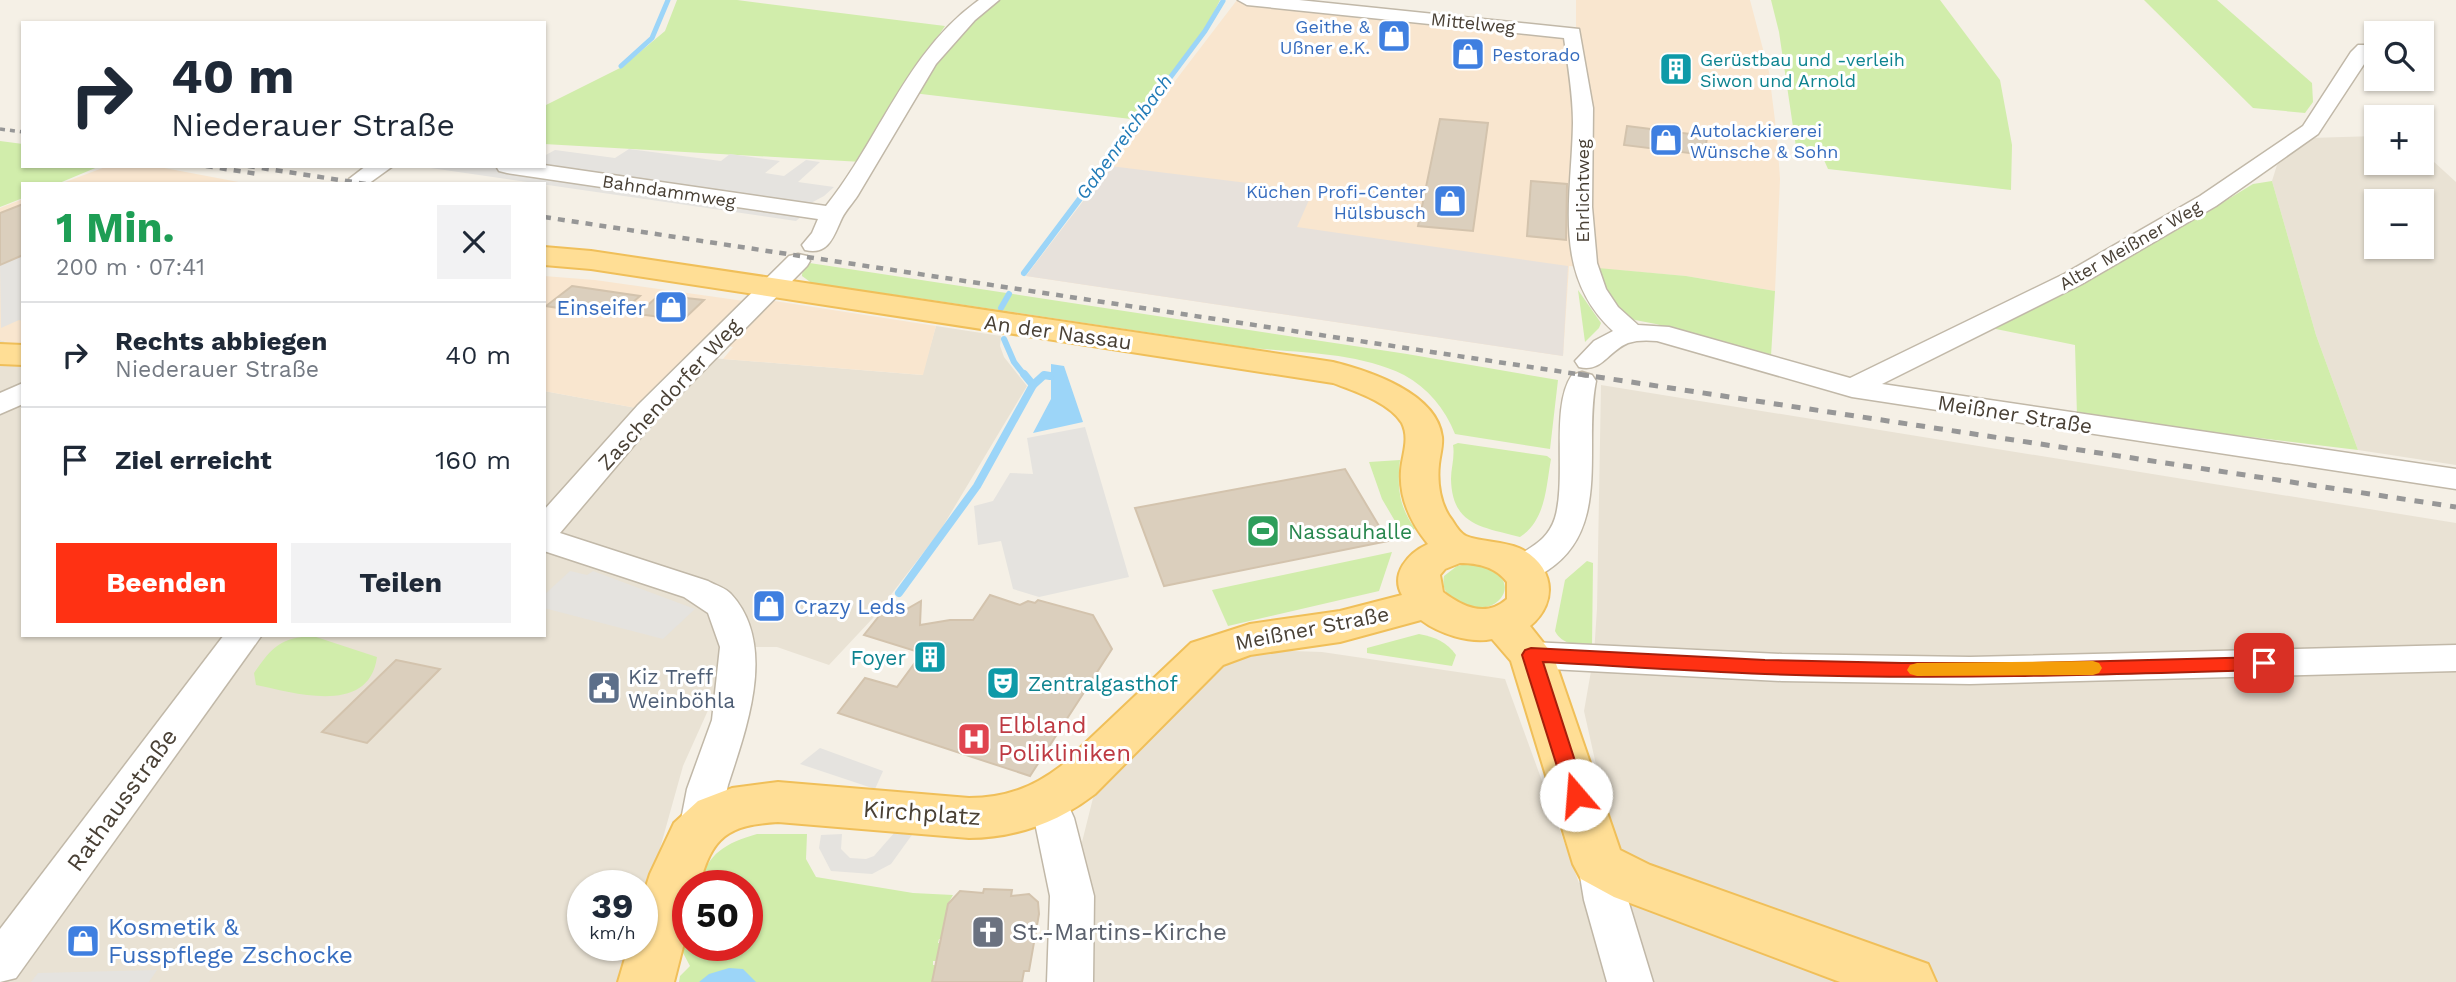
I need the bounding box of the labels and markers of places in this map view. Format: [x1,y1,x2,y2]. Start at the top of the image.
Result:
place label: Geithe & Ußner e.K. [1280,16,1371,58]
shop icon: Geithe & Ußner e.K. [1375,17,1413,55]
shop icon: Pestorado [1449,35,1487,73]
place label: Pestorado [1492,44,1580,65]
place label: Gerüstbau und -verleih Siwon und Arnold [1700,49,1905,91]
building icon: Gerüstbau und -verleih Siwon und Arnold [1657,50,1695,88]
place label: Autolackiererei Wünsche & Sohn [1690,120,1838,162]
shop icon: Autolackiererei Wünsche & Sohn [1647,121,1685,159]
place label: Küchen Profi-Center Hülsbusch [1246,181,1426,223]
shop icon: Küchen Profi-Center Hülsbusch [1431,182,1469,220]
shop icon: Einseifer [652,288,690,326]
place label: Einseifer [557,295,646,320]
sports icon: Nassauhalle [1244,512,1282,550]
place label: Nassauhalle [1288,519,1412,544]
shop icon: Crazy Leds [750,587,788,625]
place label: Crazy Leds [794,594,906,619]
pin [2234,633,2294,693]
building icon: Foyer [911,638,949,676]
place label: Foyer [851,645,906,670]
place label: Kiz Treff Weinböhla [628,664,735,713]
theatre icon: Zentralgasthof [984,664,1022,702]
public building icon: Kiz Treff Weinböhla [585,669,623,707]
place label: Zentralgasthof [1028,671,1178,696]
place label: Elbland Polikliniken [998,711,1131,767]
hospital icon: Elbland Polikliniken [955,720,993,758]
place label: Kosmetik & Fusspflege Zschocke [108,913,353,969]
church icon: St.-Martins-Kirche [969,913,1007,951]
place label: St.-Martins-Kirche [1012,918,1227,946]
shop icon: Kosmetik & Fusspflege Zschocke [64,922,102,960]

